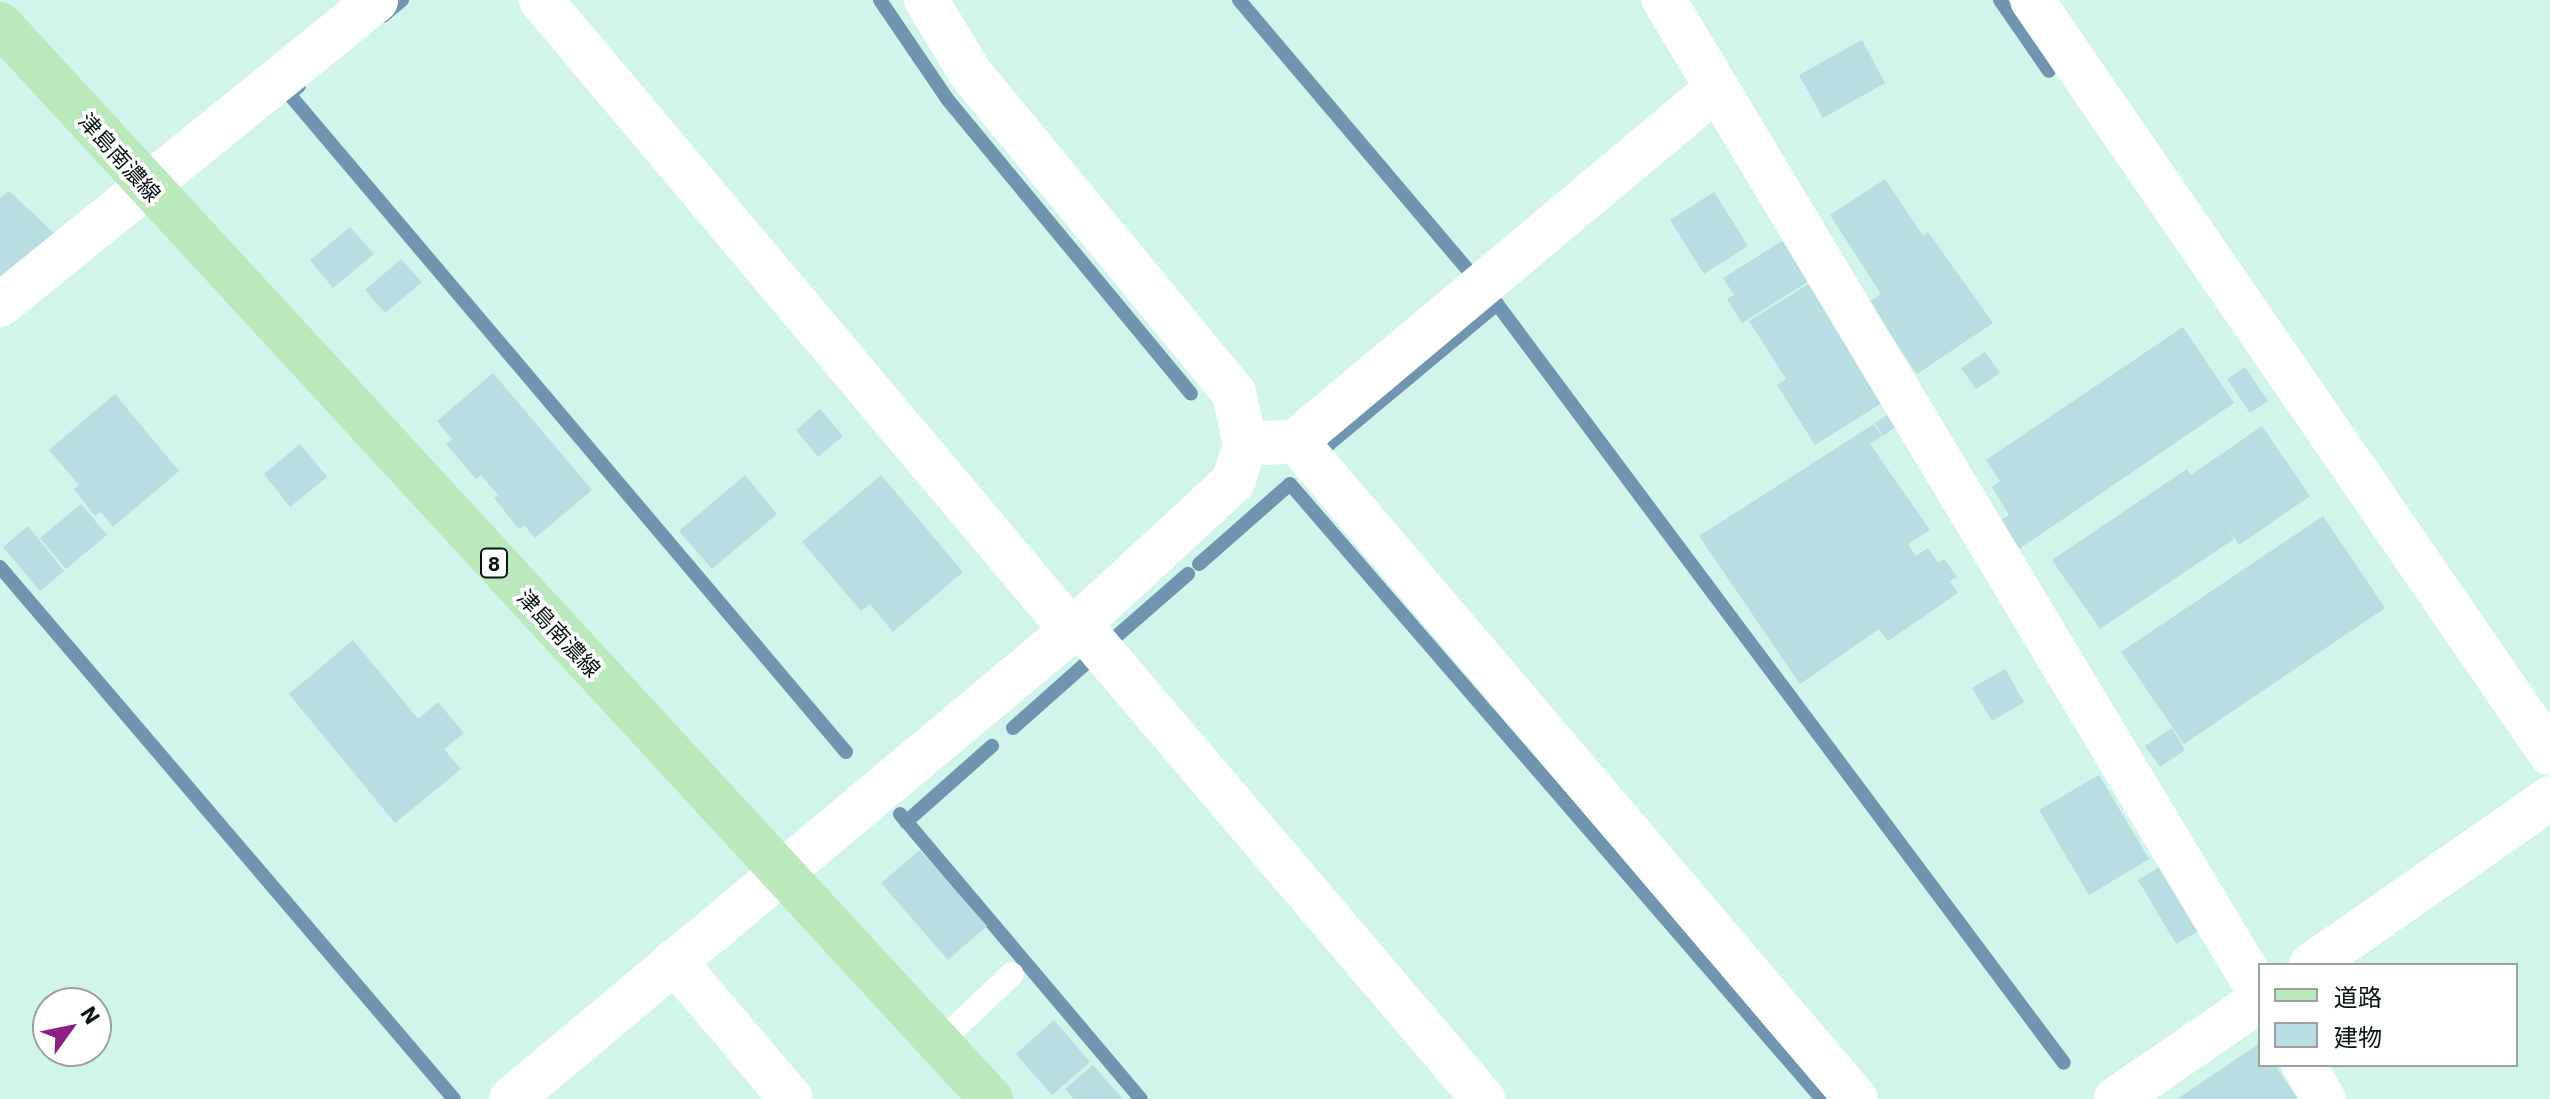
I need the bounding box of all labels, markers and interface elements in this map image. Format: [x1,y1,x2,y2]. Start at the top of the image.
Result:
street label: 津島南濃線 [73,107,167,207]
road number: 8 [480,547,508,579]
street label: 津島南濃線 [512,584,606,682]
legend [2258,963,2518,1067]
text: 道路 [2334,981,2382,1013]
north arrow [32,987,112,1067]
text: N [74,1000,107,1029]
text: 建物 [2334,1021,2382,1053]

